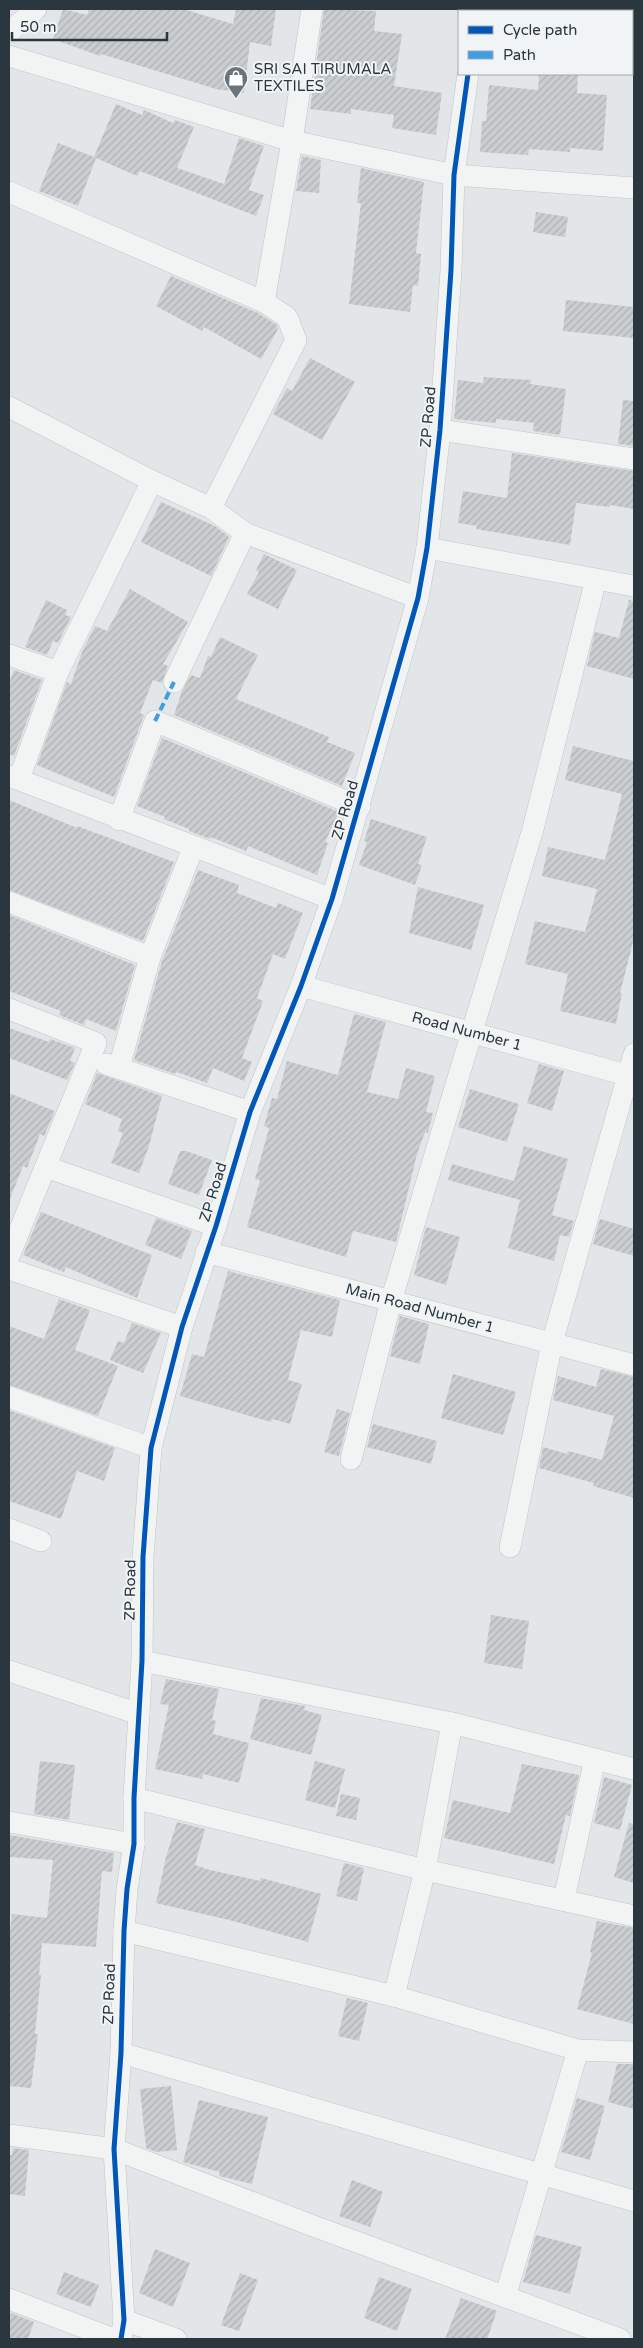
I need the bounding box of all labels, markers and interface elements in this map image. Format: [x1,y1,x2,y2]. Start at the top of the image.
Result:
scale bar [12,10,168,42]
legend [458,10,633,75]
text: 50 m [20,18,57,36]
text: Cycle path [503,21,577,39]
text: Path [503,46,536,64]
place label: SRI SAI TIRUMALA TEXTILES [254,60,391,95]
shop icon: SRI SAI TIRUMALA TEXTILES [223,65,249,99]
street label: ZP Road [416,386,440,448]
street label: ZP Road [328,778,362,842]
street label: Road Number 1 [410,1008,524,1054]
street label: ZP Road [195,1160,231,1224]
street label: Main Road Number 1 [344,1279,496,1337]
street label: ZP Road [120,1559,140,1621]
street label: ZP Road [99,1963,119,2025]

